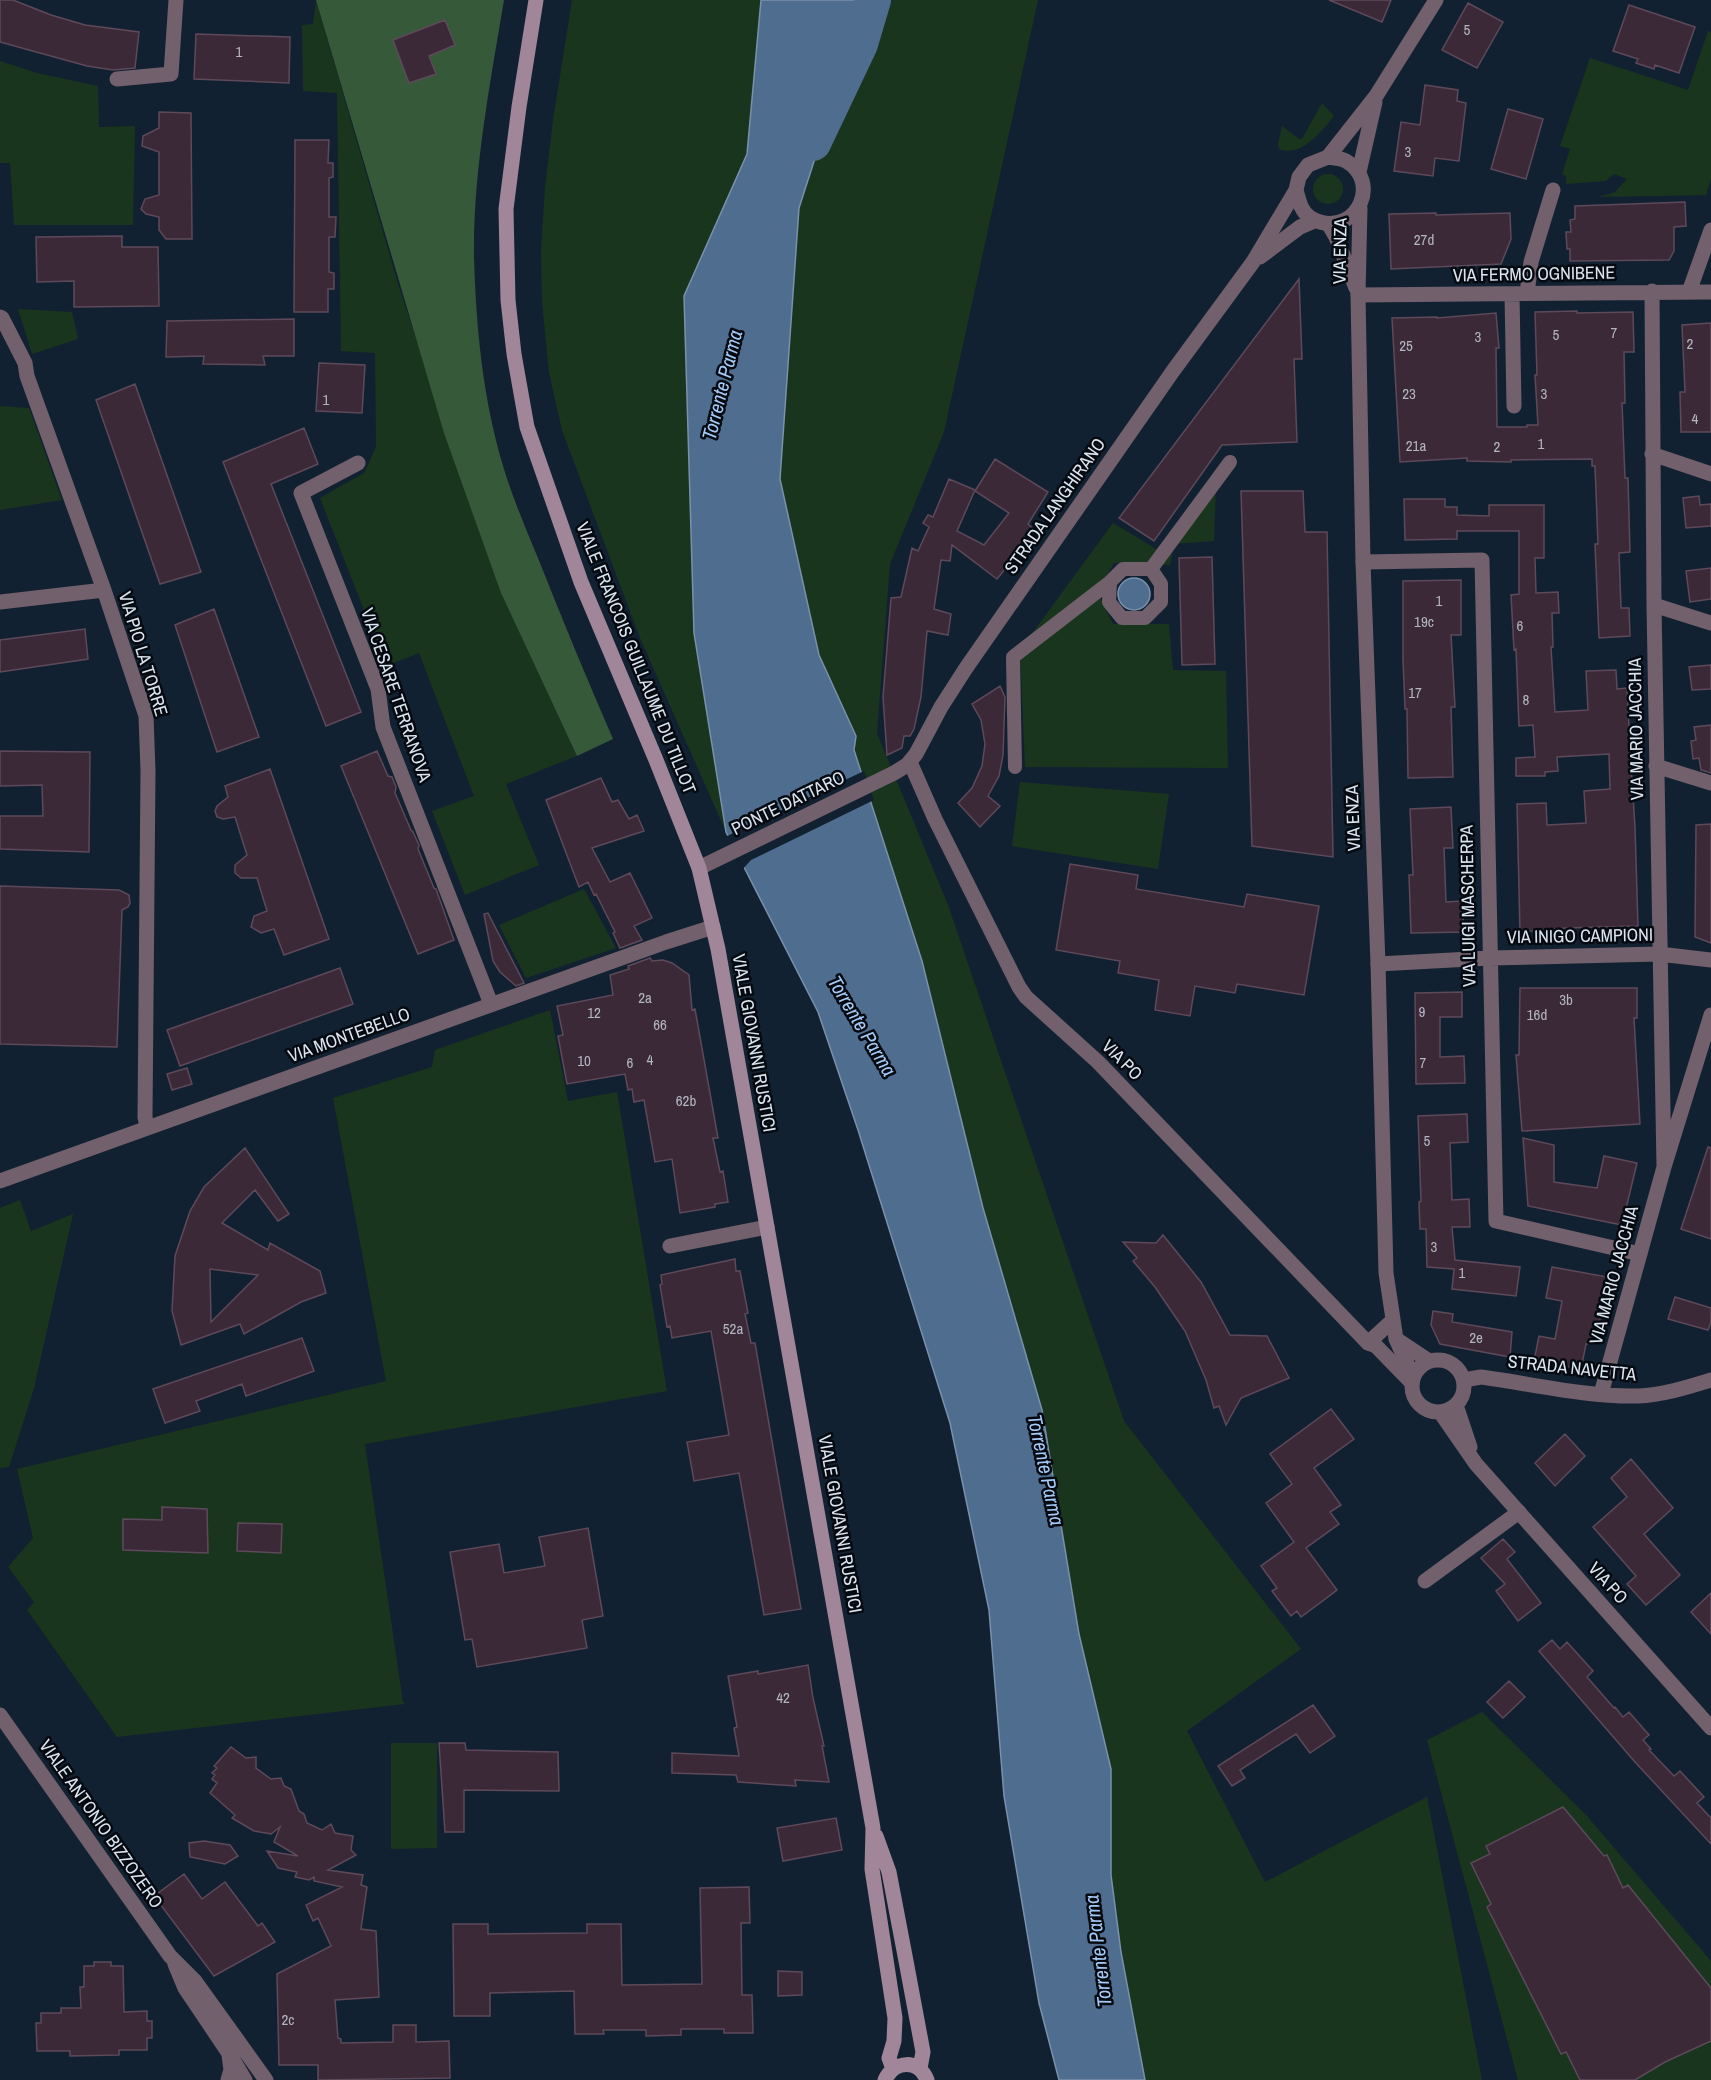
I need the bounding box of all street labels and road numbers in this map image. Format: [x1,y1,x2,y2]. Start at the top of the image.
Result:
street label: VIA ENZA [1326,217,1353,284]
street label: VIA FERMO OGNIBENE [1453,260,1615,287]
street label: STRADA LANGHIRANO [998,433,1111,579]
street label: VIALE FRANCOIS GUILLAUME DU TILLOT [570,518,703,797]
street label: VIA PIO LA TORRE [113,588,174,719]
street label: VIA CESARE TERRANOVA [355,605,438,785]
street label: VIA MARIO JACCHIA [1622,657,1649,801]
street label: PONTE DATTARO [727,764,849,841]
street label: VIA ENZA [1339,784,1366,852]
street label: VIA LUIGI MASCHERPA [1454,825,1481,987]
street label: VIA INIGO CAMPIONI [1507,922,1653,949]
street label: VIALE GIOVANNI RUSTICI [727,952,782,1134]
street label: VIA MONTEBELLO [284,1001,413,1068]
street label: VIA PO [1096,1034,1148,1086]
street label: VIA MARIO JACCHIA [1583,1203,1644,1347]
street label: STRADA NAVETTA [1507,1348,1638,1387]
street label: VIALE GIOVANNI RUSTICI [813,1433,868,1615]
street label: VIA PO [1583,1556,1634,1609]
street label: VIALE ANTONIO BIZZOZERO [34,1734,169,1913]

